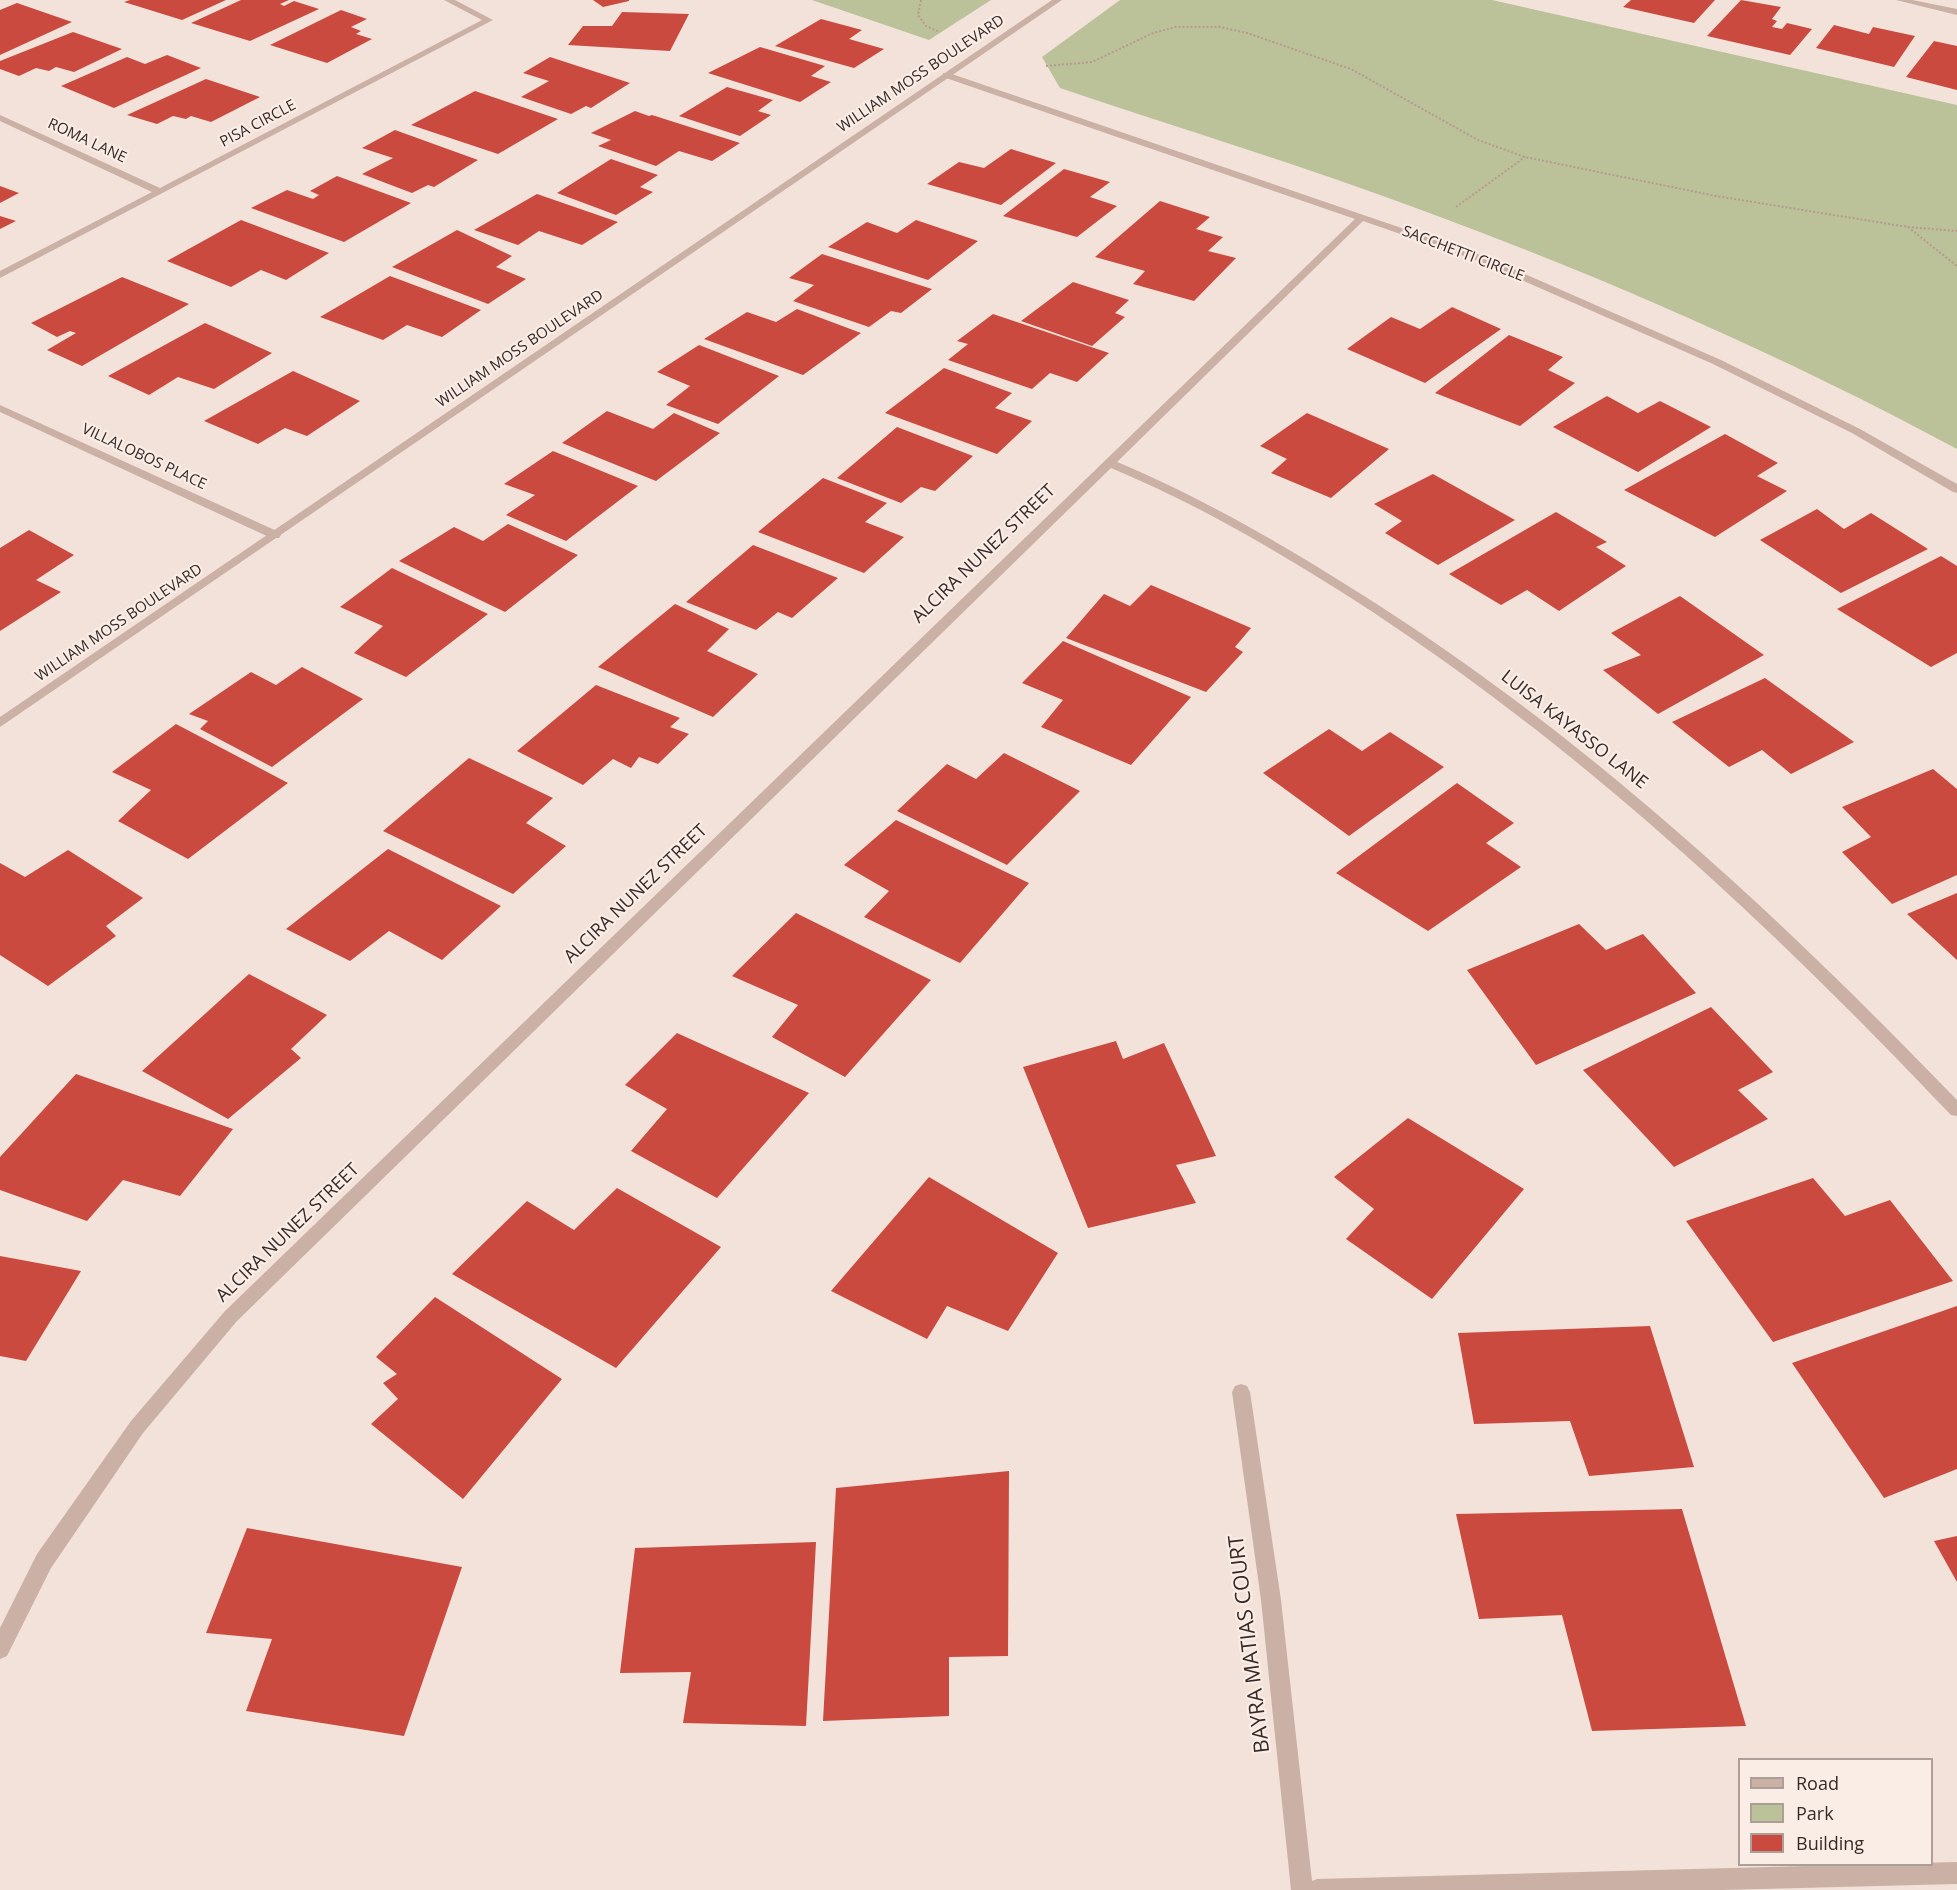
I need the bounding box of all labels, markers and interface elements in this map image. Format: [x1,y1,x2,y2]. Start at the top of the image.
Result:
street label: WILLIAM MOSS BOULEVARD [834,11,1008,137]
street label: PISA CIRCLE [217,96,299,152]
street label: ROMA LANE [45,115,129,167]
street label: SACCHETTI CIRCLE [1400,222,1526,286]
street label: WILLIAM MOSS BOULEVARD [433,286,607,412]
street label: VILLALOBOS PLACE [79,420,209,494]
street label: ALCIRA NUNEZ STREET [908,480,1060,628]
street label: WILLIAM MOSS BOULEVARD [32,560,206,686]
street label: LUISA KAYASSO LANE [1496,666,1652,794]
street label: ALCIRA NUNEZ STREET [560,820,712,968]
street label: ALCIRA NUNEZ STREET [212,1159,364,1307]
street label: BAYRA MATIAS COURT [1224,1534,1276,1754]
legend [1738,1758,1933,1866]
text: Road [1796,1771,1839,1795]
text: Park [1796,1801,1834,1825]
text: Building [1796,1831,1864,1855]

